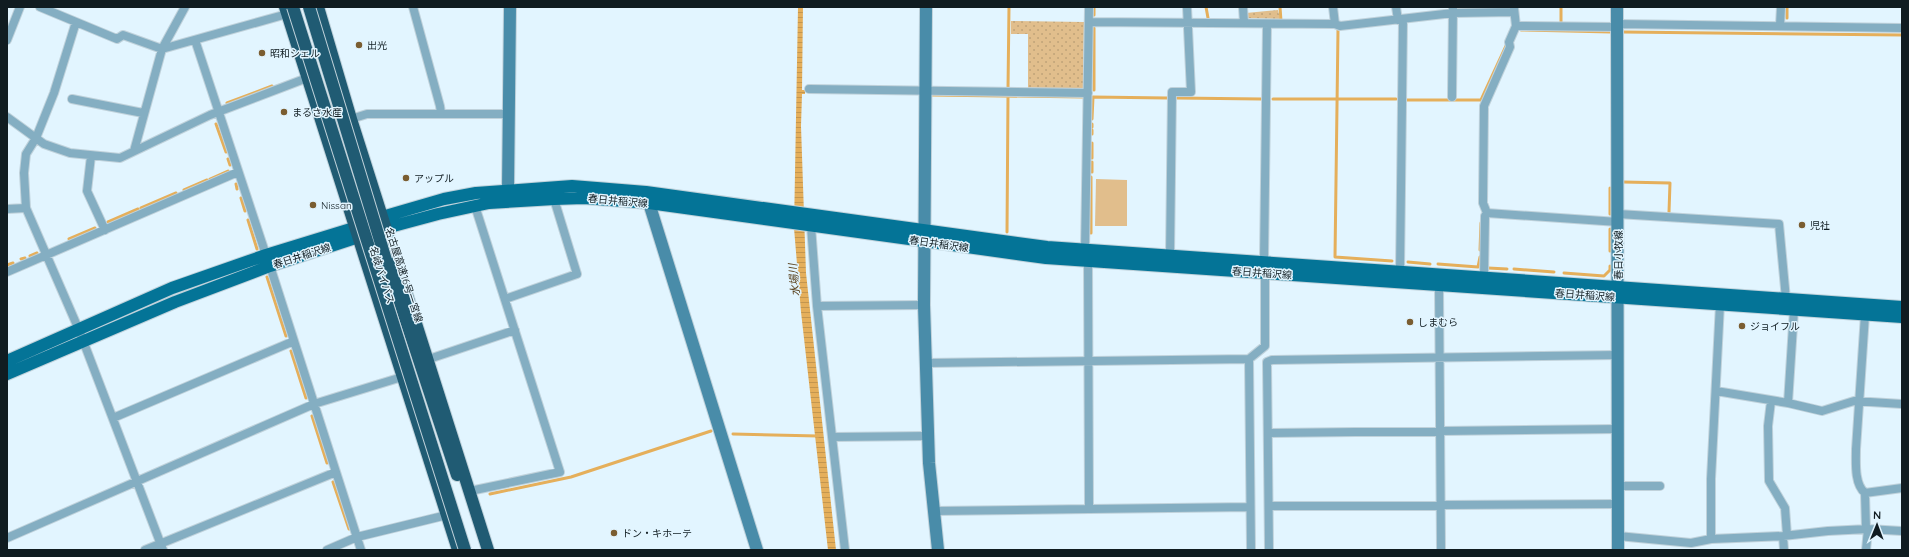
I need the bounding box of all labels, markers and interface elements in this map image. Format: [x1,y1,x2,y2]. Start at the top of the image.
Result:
place label: 出光 [367,39,387,52]
marker: 出光 [354,40,364,50]
place label: 昭和シェル [270,47,320,60]
marker: 昭和シェル [257,48,267,58]
place label: まるさ水産 [292,106,342,119]
marker: まるさ水産 [279,107,289,117]
place label: アップル [414,172,454,185]
marker: アップル [401,173,411,183]
street label: 春日井稲沢線 [588,192,648,210]
place label: Nissan [321,199,352,212]
marker: Nissan [308,200,318,210]
place label: 児社 [1810,219,1830,232]
marker: 児社 [1797,220,1807,230]
street label: 名古屋高速16号一宮線 [383,226,425,324]
street label: 春日小牧線 [1612,230,1625,280]
street label: 春日井稲沢線 [908,233,970,255]
street label: 春日井稲沢線 [271,241,333,271]
street label: 名岐バイパス [367,245,397,305]
water label: 水場川 [786,262,802,297]
street label: 春日井稲沢線 [1232,264,1292,282]
street label: 春日井稲沢線 [1555,286,1615,304]
place label: しまむら [1418,316,1458,329]
marker: しまむら [1405,317,1415,327]
place label: ジョイフル [1750,320,1800,333]
marker: ジョイフル [1737,321,1747,331]
north arrow [1857,505,1897,545]
text: N [1873,508,1881,522]
place label: ドン・キホーテ [622,527,692,540]
marker: ドン・キホーテ [609,528,619,538]

